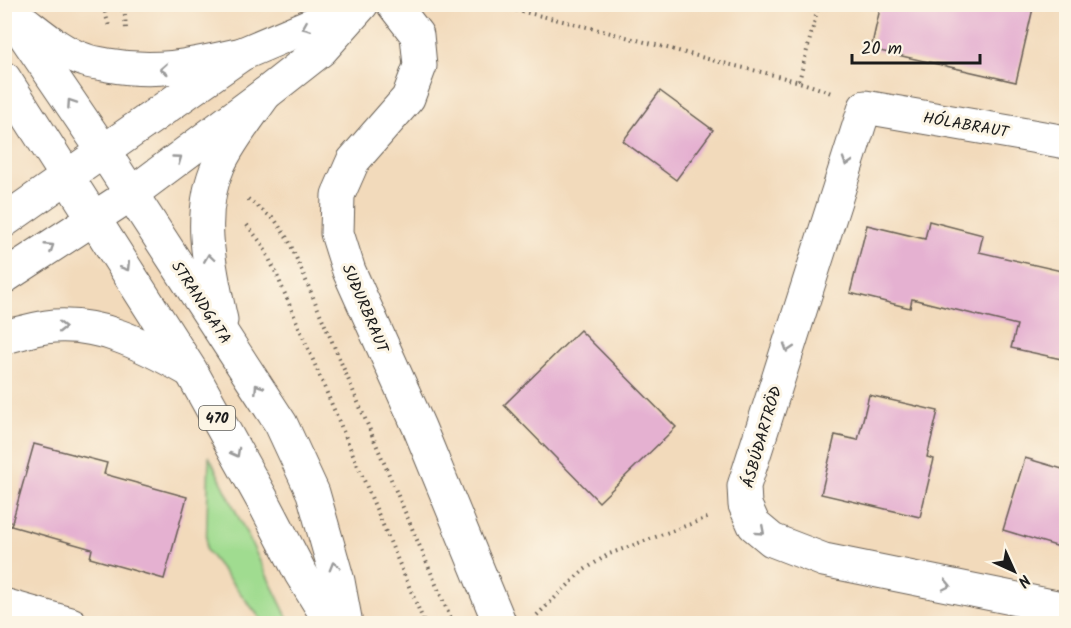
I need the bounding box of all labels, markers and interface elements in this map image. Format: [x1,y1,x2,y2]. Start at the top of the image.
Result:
one-way arrow [301,20,312,32]
scale bar [852,27,980,65]
text: 20 m [861,35,902,64]
one-way arrow [159,62,168,75]
one-way arrow [67,99,78,110]
street label: HÓLABRAUT [921,106,1012,146]
one-way arrow [172,155,183,166]
one-way arrow [842,156,854,167]
one-way arrow [43,244,54,255]
one-way arrow [204,253,216,263]
street label: STRANDGATA [164,256,237,350]
street label: SUÐURBRAUT [335,260,395,358]
one-way arrow [118,261,130,271]
one-way arrow [57,321,66,333]
one-way arrow [783,342,795,353]
street label: ÁSBÚÐARTRÖÐ [736,383,789,491]
one-way arrow [254,384,265,395]
road number: 470 [199,406,235,430]
one-way arrow [229,447,241,457]
one-way arrow [754,524,765,535]
north arrow [984,541,1044,601]
one-way arrow [329,561,341,572]
text: N [1011,568,1036,593]
one-way arrow [941,578,951,591]

